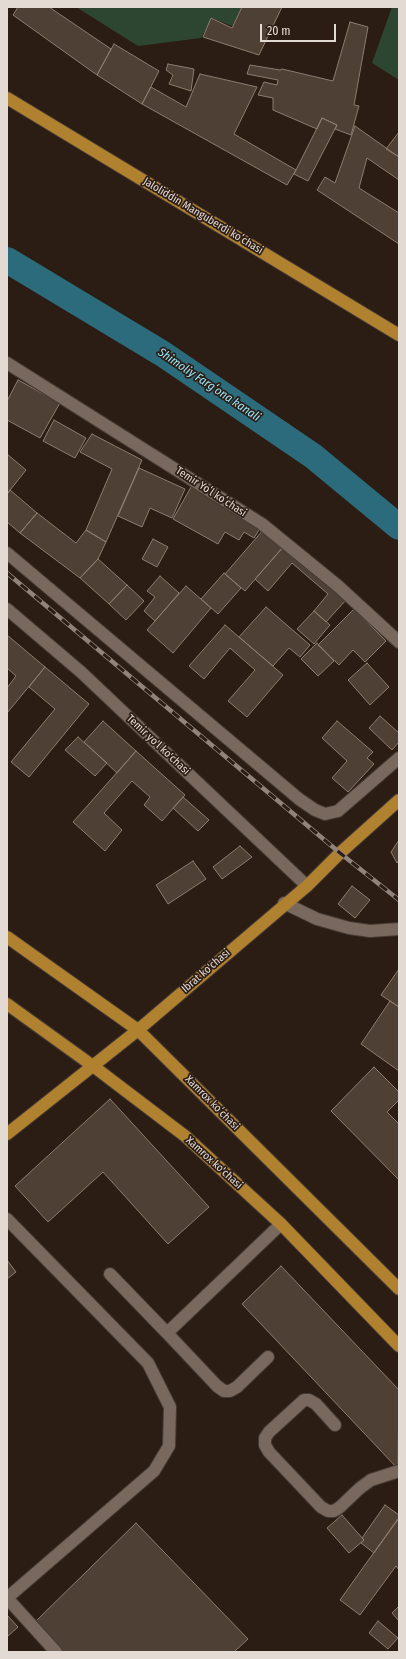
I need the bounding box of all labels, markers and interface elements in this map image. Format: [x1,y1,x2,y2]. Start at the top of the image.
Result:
scale bar [262,16,338,42]
text: 20 m [267,24,291,38]
street label: Jaloliddin Manguberdi koʻchasi [141,175,265,257]
water label: Shimoliy Fargʻona kanali [155,345,263,425]
street label: Temir Yoʻl koʻchasi [173,464,249,520]
street label: Temir yo'l ko'chasi [124,712,192,778]
street label: Ibrat ko'chasi [179,946,233,996]
street label: Xamrox koʻchasi [182,1073,242,1133]
street label: Xamrox ko'chasi [183,1134,245,1192]

